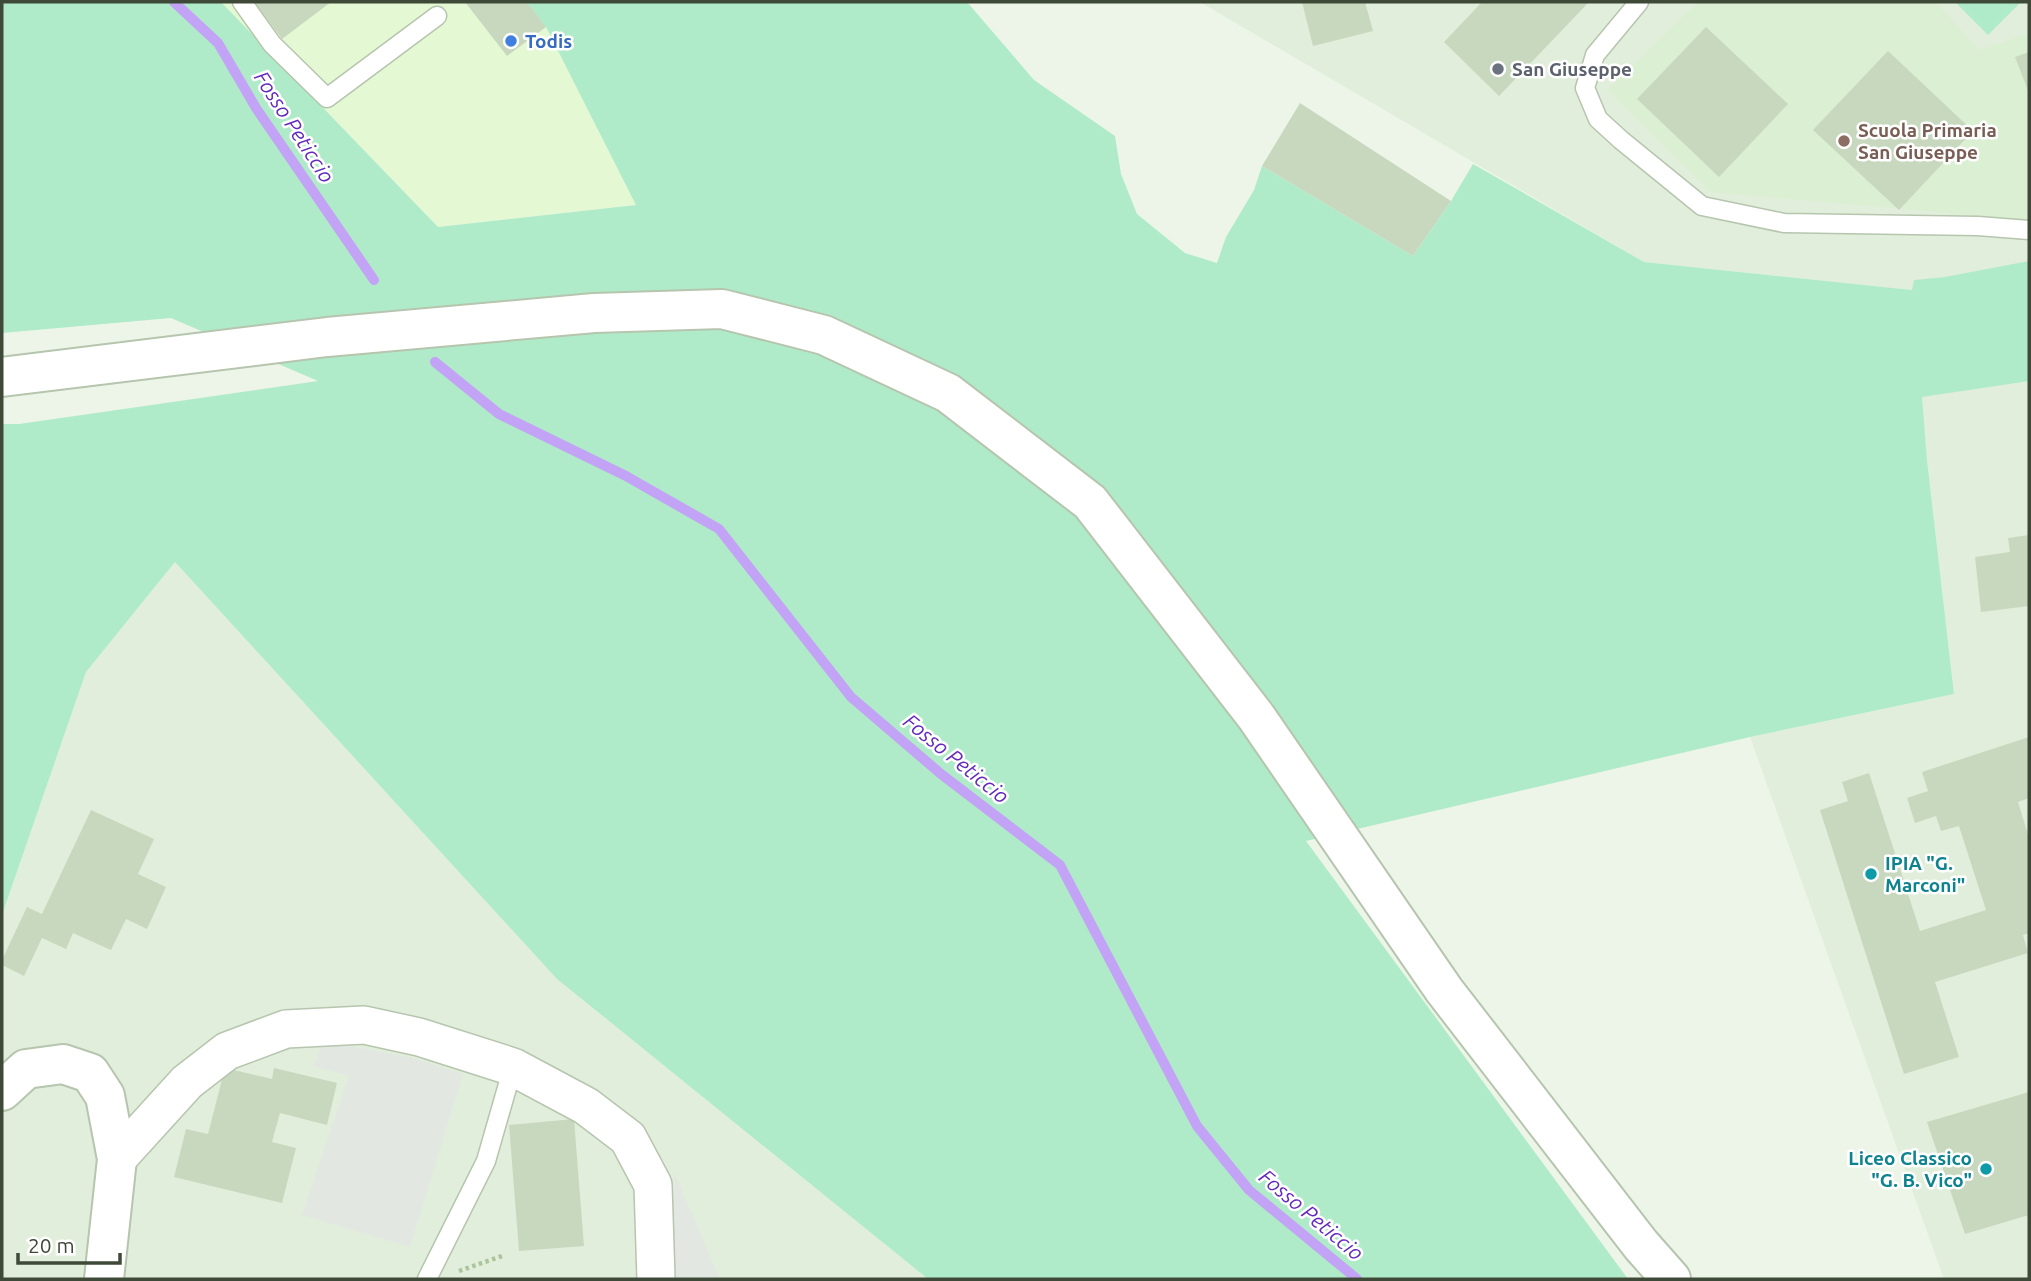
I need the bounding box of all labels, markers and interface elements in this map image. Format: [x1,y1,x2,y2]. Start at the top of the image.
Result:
place label: Todis [525,30,572,52]
marker: Todis [503,33,519,49]
place label: San Giuseppe [1512,58,1632,80]
marker: San Giuseppe [1490,61,1506,77]
water label: Fosso Peticcio [250,66,340,187]
place label: Scuola Primaria San Giuseppe [1858,119,1997,163]
marker: Scuola Primaria San Giuseppe [1836,133,1852,149]
water label: Fosso Peticcio [899,709,1014,808]
place label: IPIA "G. Marconi" [1885,852,1965,896]
marker: IPIA "G. Marconi" [1863,866,1879,882]
place label: Liceo Classico "G. B. Vico" [1848,1147,1972,1191]
marker: Liceo Classico "G. B. Vico" [1978,1161,1994,1177]
water label: Fosso Peticcio [1255,1164,1368,1265]
scale bar [18,1222,119,1266]
text: 20 m [28,1233,75,1257]

